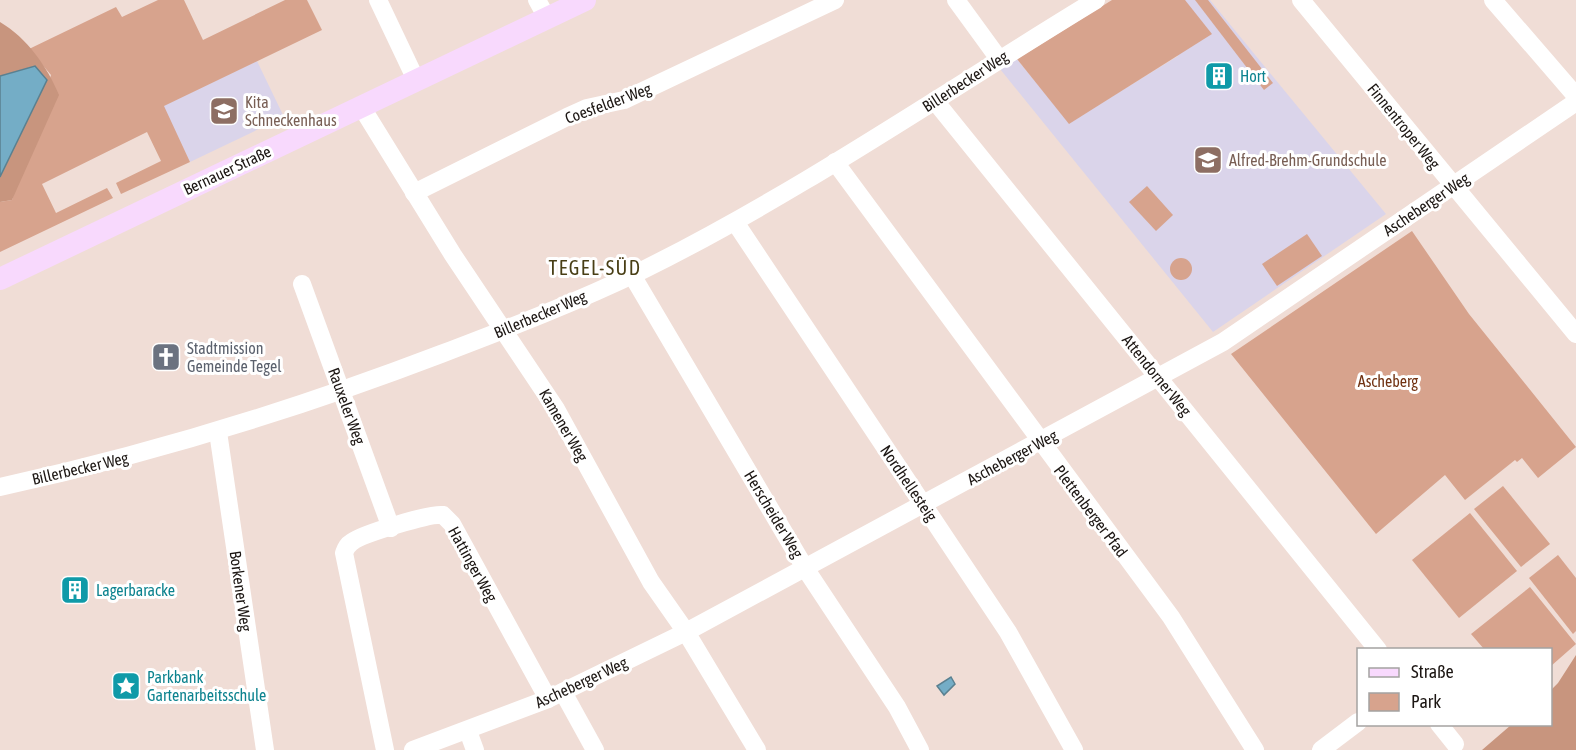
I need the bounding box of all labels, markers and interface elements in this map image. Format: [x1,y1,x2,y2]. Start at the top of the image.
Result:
street label: Billerbecker Weg [919,47,1012,116]
building icon: Hort [1203,60,1235,92]
place label: Hort [1240,67,1266,85]
street label: Coesfelder Weg [562,79,654,128]
street label: Finnentroper Weg [1363,80,1444,173]
place label: Kita Schneckenhaus [245,93,337,129]
school or university icon: Kita Schneckenhaus [208,95,240,127]
street label: Bernauer Straße [180,142,274,198]
school or university icon: Alfred-Brehm-Grundschule [1192,144,1224,176]
place label: Alfred-Brehm-Grundschule [1229,151,1387,169]
street label: Ascheberger Weg [1380,169,1473,240]
district label: TEGEL-SÜD [548,256,642,279]
street label: Billerbecker Weg [491,286,589,342]
street label: Attendorner Weg [1118,331,1195,420]
place label: Stadtmission Gemeinde Tegel [187,339,282,376]
church icon: Stadtmission Gemeinde Tegel [150,341,182,373]
street label: Rauxeler Weg [324,365,369,447]
park label: Ascheberg [1358,372,1418,391]
street label: Kamener Weg [535,385,592,465]
street label: Ascheberger Weg [964,426,1061,489]
street label: Nordhellesteig [876,442,941,525]
street label: Billerbecker Weg [30,448,130,489]
street label: Plettenberger Pfad [1050,462,1131,561]
street label: Herscheider Weg [740,467,807,562]
street label: Hattinger Weg [444,523,501,605]
street label: Borkener Weg [225,550,256,633]
building icon: Lagerbaracke [59,574,91,606]
place label: Lagerbaracke [96,581,175,600]
legend [1357,648,1552,726]
street label: Ascheberger Weg [532,653,630,712]
text: Straße [1411,661,1454,682]
place label: Parkbank Gartenarbeitsschule [147,668,266,704]
place icon: Parkbank Gartenarbeitsschule [110,670,142,702]
text: Park [1411,691,1441,712]

